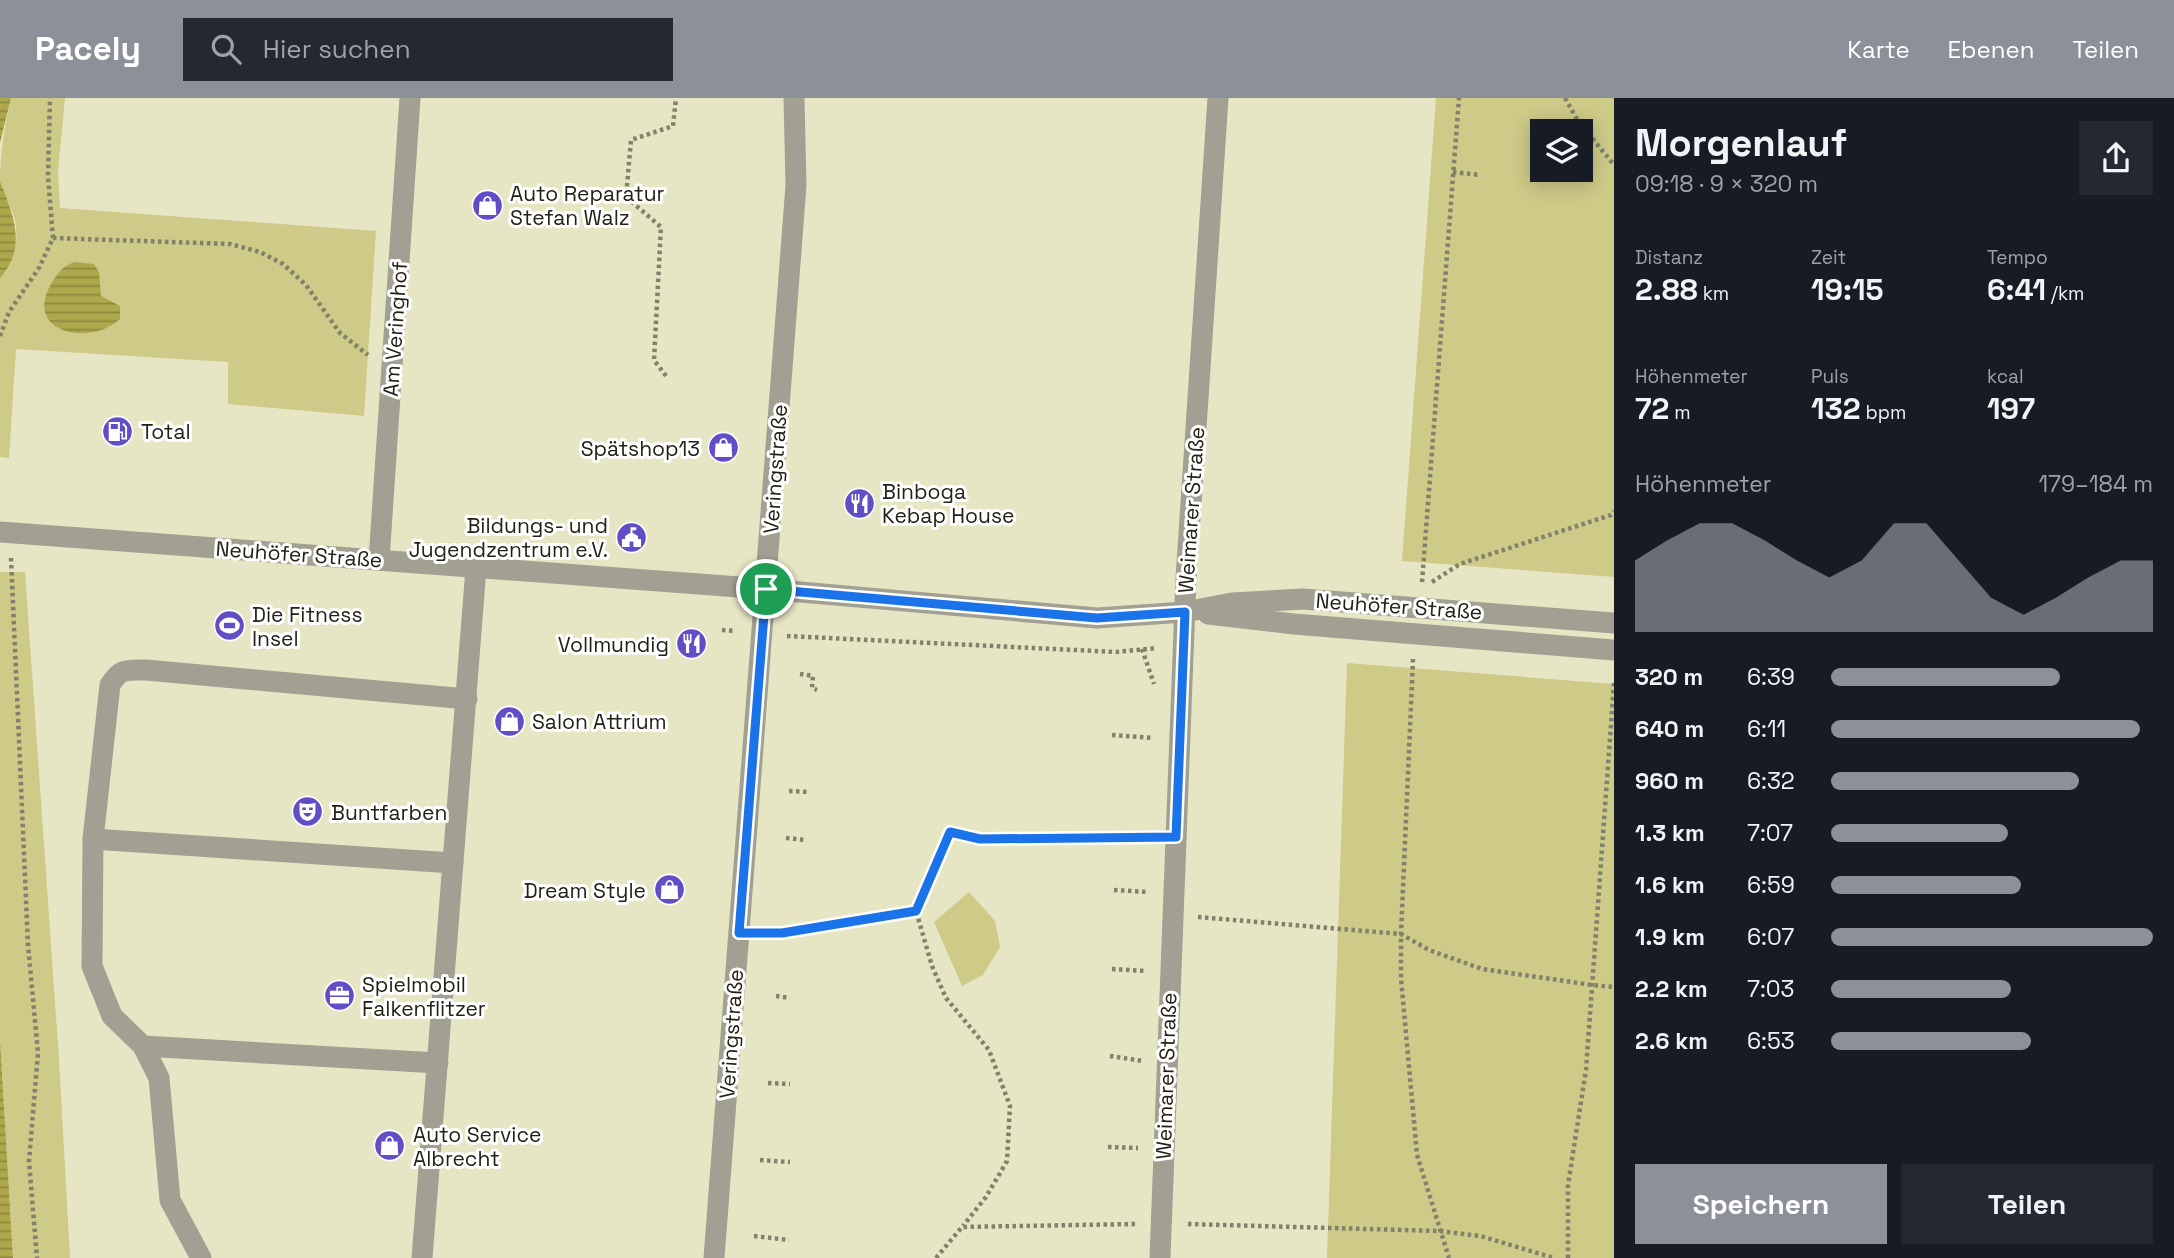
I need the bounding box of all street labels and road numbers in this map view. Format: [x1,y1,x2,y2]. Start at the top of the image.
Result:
street label: Am Veringhof [377,261,413,397]
street label: Veringstraße [757,403,793,535]
street label: Weimarer Straße [1172,426,1210,594]
street label: Neuhöfer Straße [215,535,383,573]
street label: Neuhöfer Straße [1315,587,1483,625]
street label: Veringstraße [713,968,749,1100]
street label: Weimarer Straße [1150,992,1182,1160]

